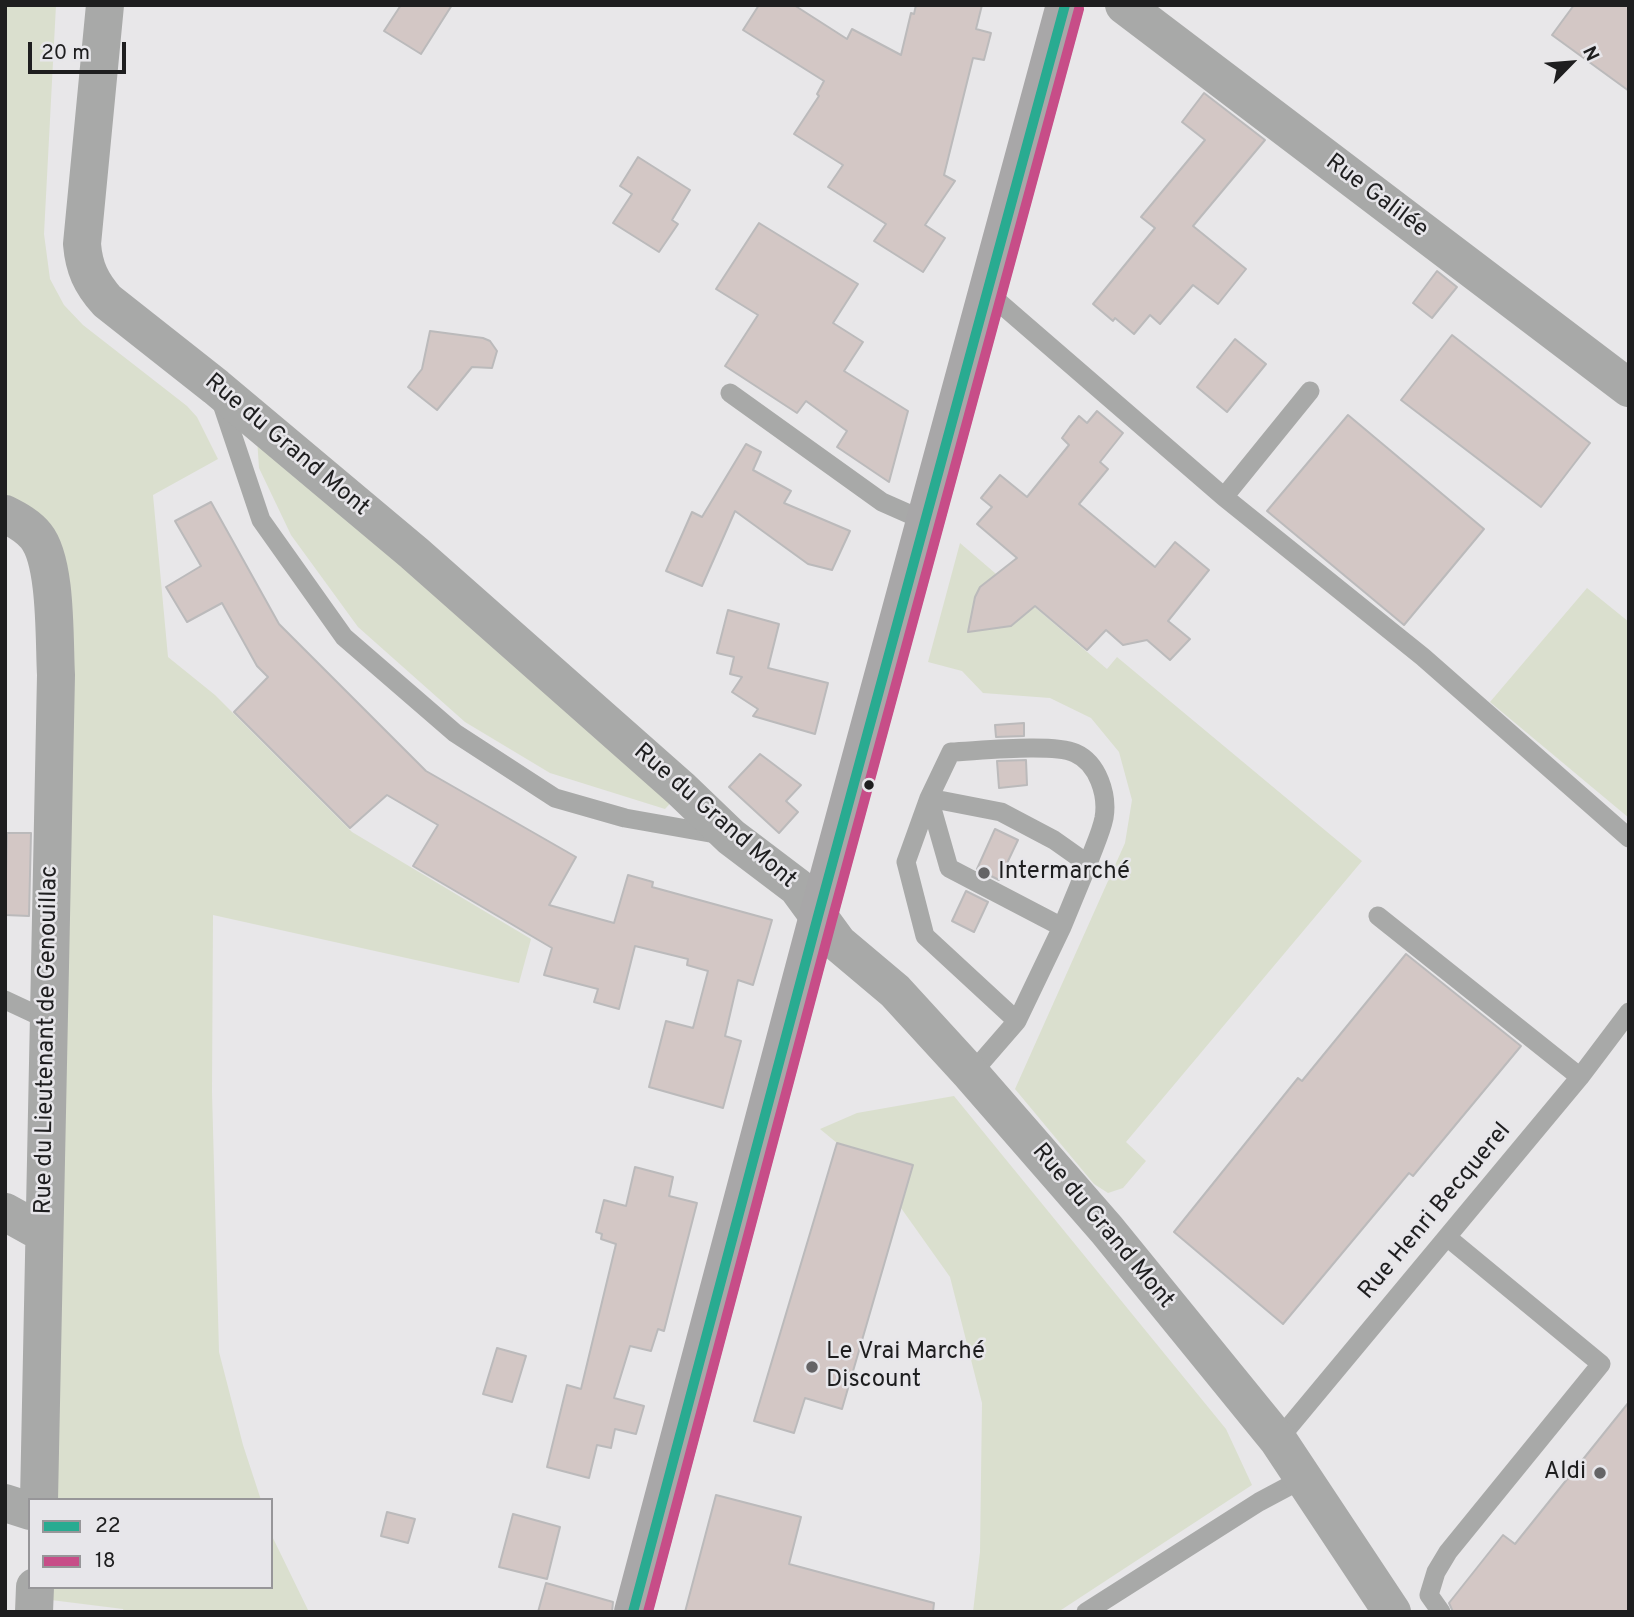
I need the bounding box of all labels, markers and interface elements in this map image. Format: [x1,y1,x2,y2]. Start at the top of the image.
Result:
scale bar [32,28,130,72]
north arrow [1536,28,1606,98]
text: 20 m [41,40,90,67]
text: N [1576,43,1604,65]
street label: Rue Galilée [1319,149,1433,245]
street label: Rue du Grand Mont [198,369,374,523]
street label: Rue du Grand Mont [627,738,801,896]
unlabelled marker [862,778,876,792]
place label: Intermarché [998,859,1130,887]
street label: Rue du Lieutenant de Genouillac [31,865,65,1215]
marker: Intermarché [976,865,992,881]
street label: Rue Henri Becquerel [1354,1118,1518,1306]
street label: Rue du Grand Mont [1025,1139,1179,1315]
place label: Le Vrai Marché Discount [826,1339,985,1395]
marker: Le Vrai Marché Discount [804,1359,820,1375]
place label: Aldi [1544,1459,1586,1487]
marker: Aldi [1592,1465,1608,1481]
legend [28,1498,273,1589]
text: 22 [95,1513,121,1540]
text: 18 [95,1548,116,1575]

